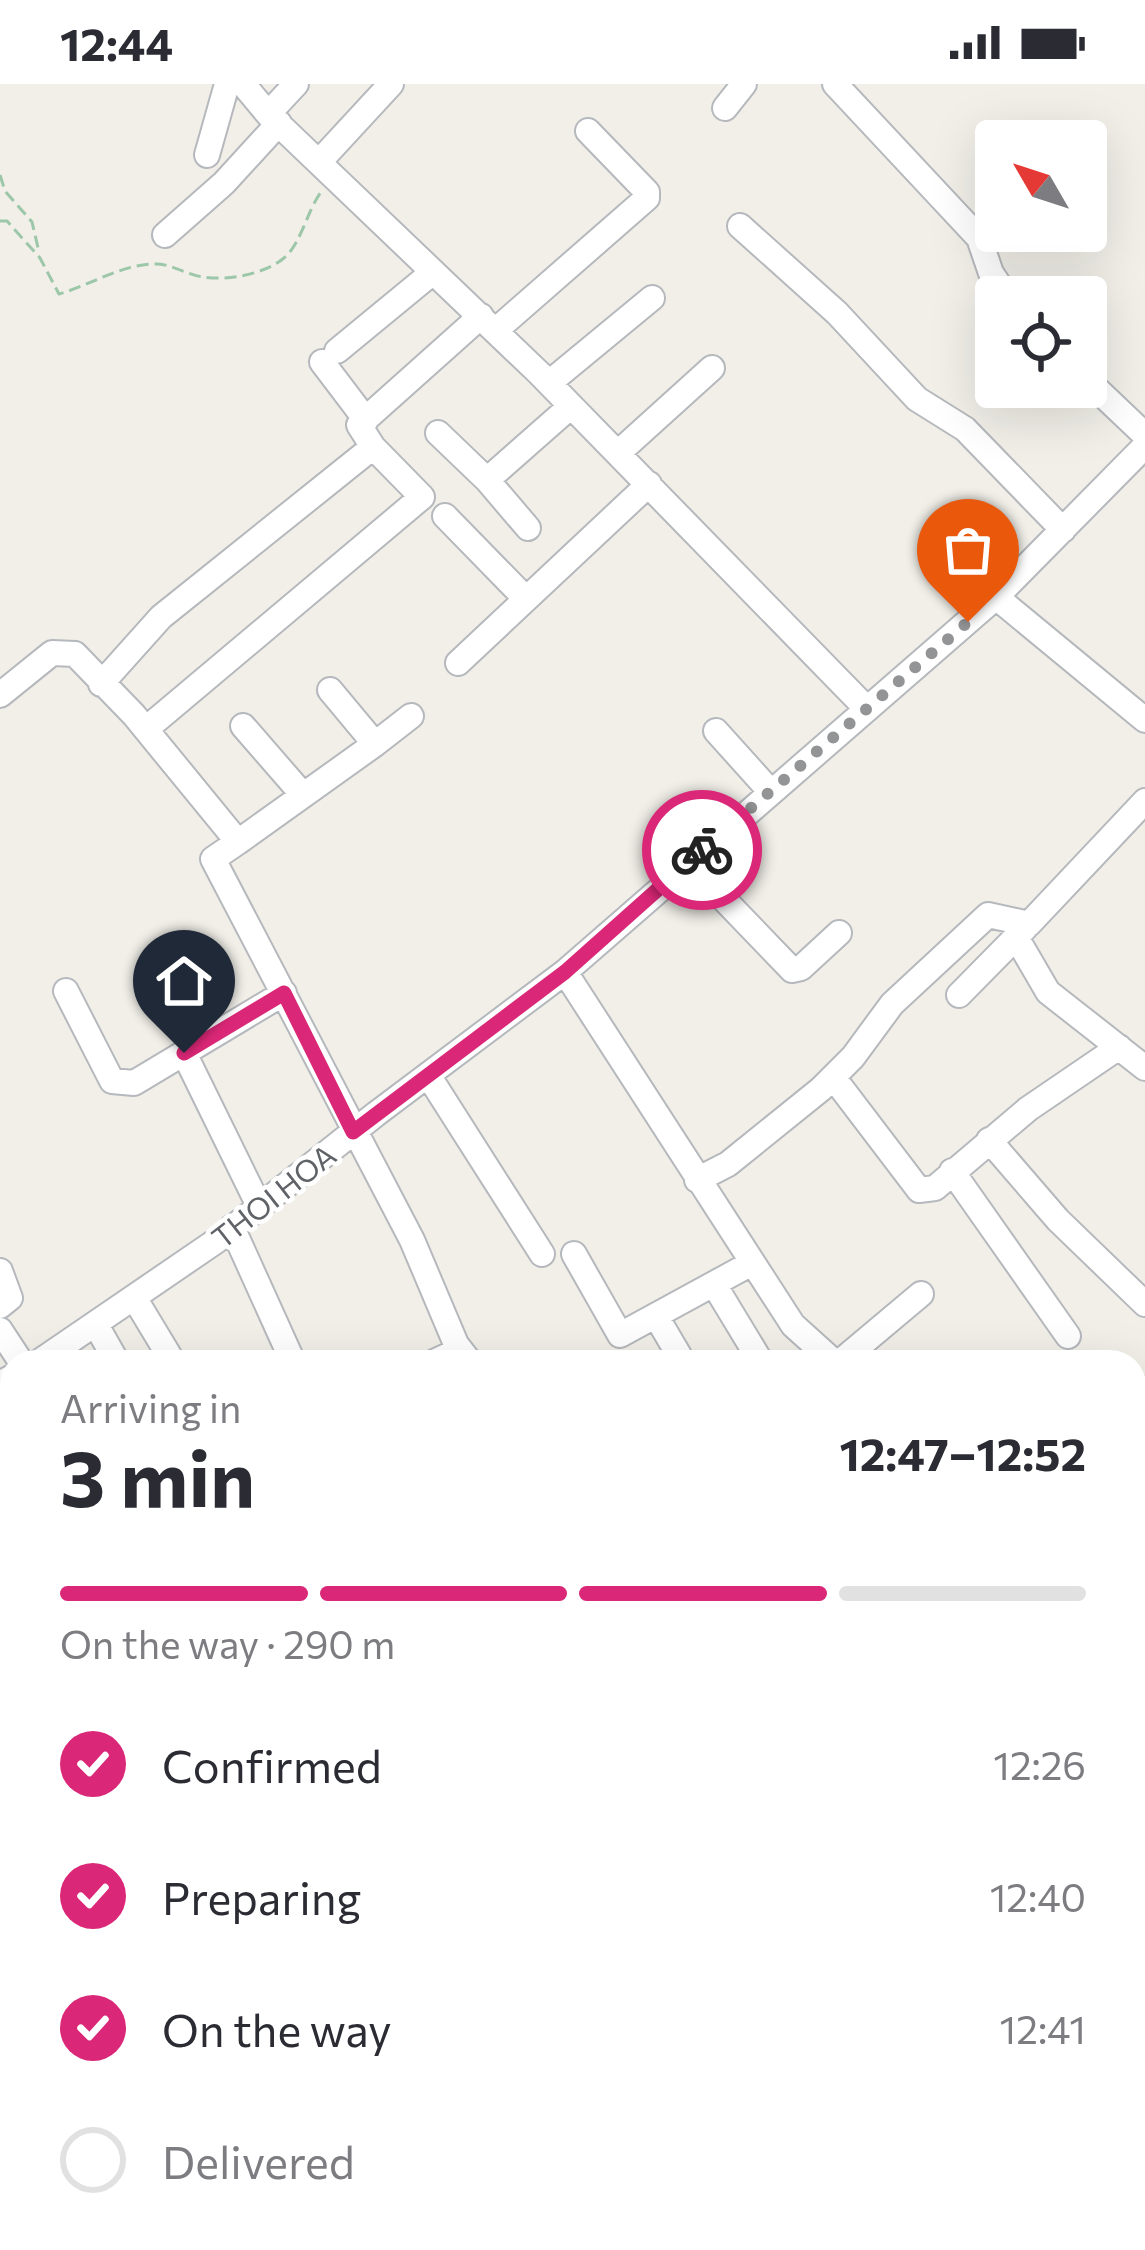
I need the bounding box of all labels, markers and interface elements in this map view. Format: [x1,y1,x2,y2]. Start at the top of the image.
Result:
text: 12:44 [60,15,173,70]
north arrow [975,120,1107,252]
map controls [975,120,1107,408]
button: locate [975,276,1107,408]
pin [917,499,1019,622]
icon: bag [935,517,1001,583]
courier [642,790,762,910]
icon: bike [669,817,735,883]
pin [133,930,235,1053]
icon: home [151,948,217,1014]
street label: THOI HOA [204,1135,342,1255]
text: Arriving in [60,1383,241,1431]
text: 12:47–12:52 [839,1425,1086,1480]
text: 3 min [60,1428,255,1523]
text: On the way · 290 m [60,1619,395,1667]
icon: check [60,1731,126,1797]
text: Confirmed [162,1737,382,1792]
text: 12:26 [993,1740,1086,1788]
icon: check [60,1863,126,1929]
text: Preparing [162,1869,361,1924]
text: 12:40 [990,1872,1086,1920]
icon: check [60,1995,126,2061]
text: On the way [162,2001,392,2056]
text: 12:41 [1000,2004,1086,2052]
text: Delivered [162,2133,355,2188]

